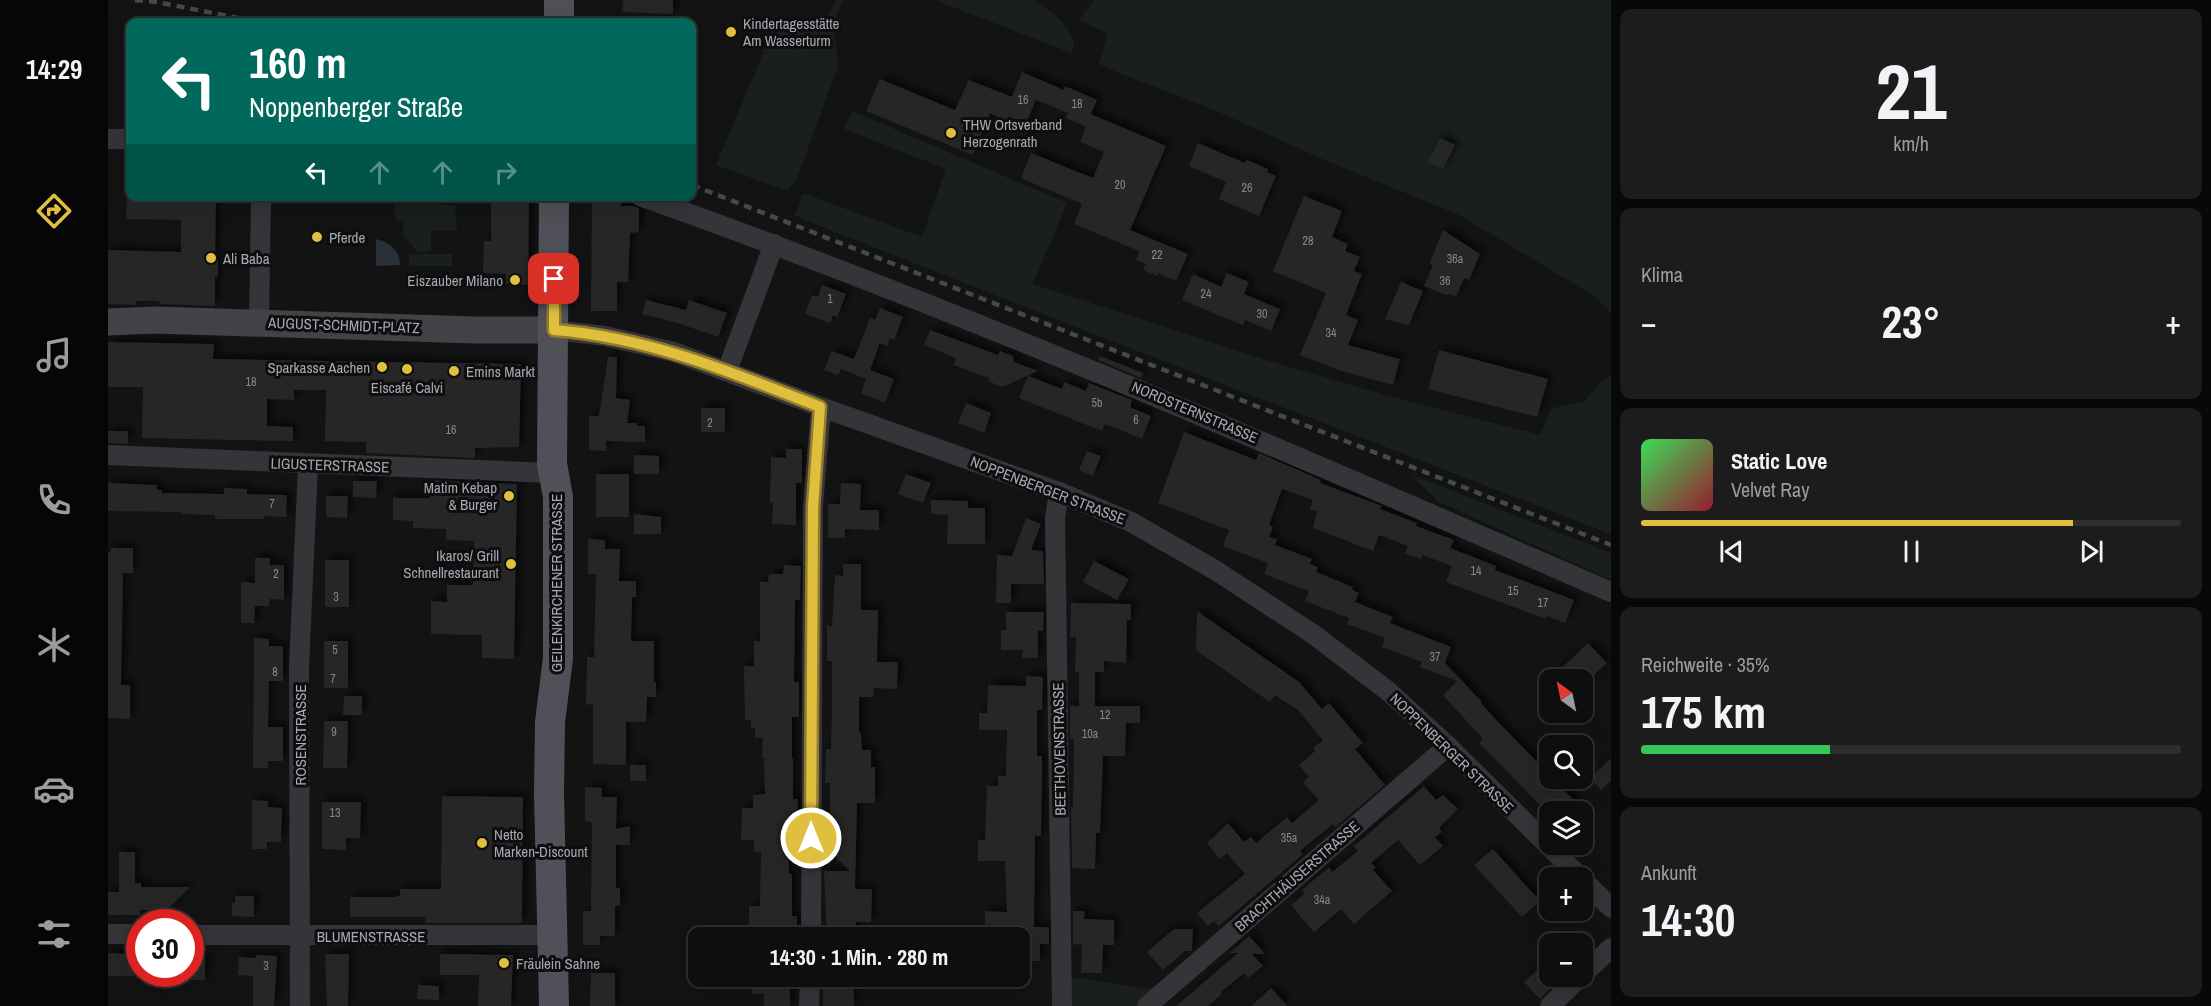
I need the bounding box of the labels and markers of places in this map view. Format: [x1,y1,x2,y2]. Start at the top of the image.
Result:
place label: Kindertagesstätte Am Wasserturm [742,13,840,51]
marker: Kindertagesstätte Am Wasserturm [724,25,738,39]
place label: THW Ortsverband Herzogenrath [963,114,1062,152]
marker: THW Ortsverband Herzogenrath [944,126,958,140]
place label: Pferde [329,227,365,248]
marker: Pferde [310,230,324,244]
place label: Ali Baba [222,248,270,269]
marker: Ali Baba [204,251,218,265]
pin [528,253,579,304]
place label: Eiszauber Milano [407,270,503,291]
marker: Eiszauber Milano [508,273,522,287]
place label: Sparkasse Aachen [267,357,370,378]
marker: Sparkasse Aachen [375,360,389,374]
place label: Emins Markt [466,361,536,382]
marker: Eiscafé Calvi [400,362,414,376]
marker: Emins Markt [447,364,461,378]
place label: Eiscafé Calvi [371,377,443,398]
place label: Matim Kebap & Burger [424,477,497,515]
marker: Matim Kebap & Burger [502,489,516,503]
place label: Ikaros/ Grill Schnellrestaurant [403,545,500,583]
marker: Ikaros/ Grill Schnellrestaurant [504,557,518,571]
place label: Netto Marken-Discount [494,824,588,862]
marker: Netto Marken-Discount [475,836,489,850]
place label: Fräulein Sahne [516,953,600,974]
marker: Fräulein Sahne [497,956,511,970]

